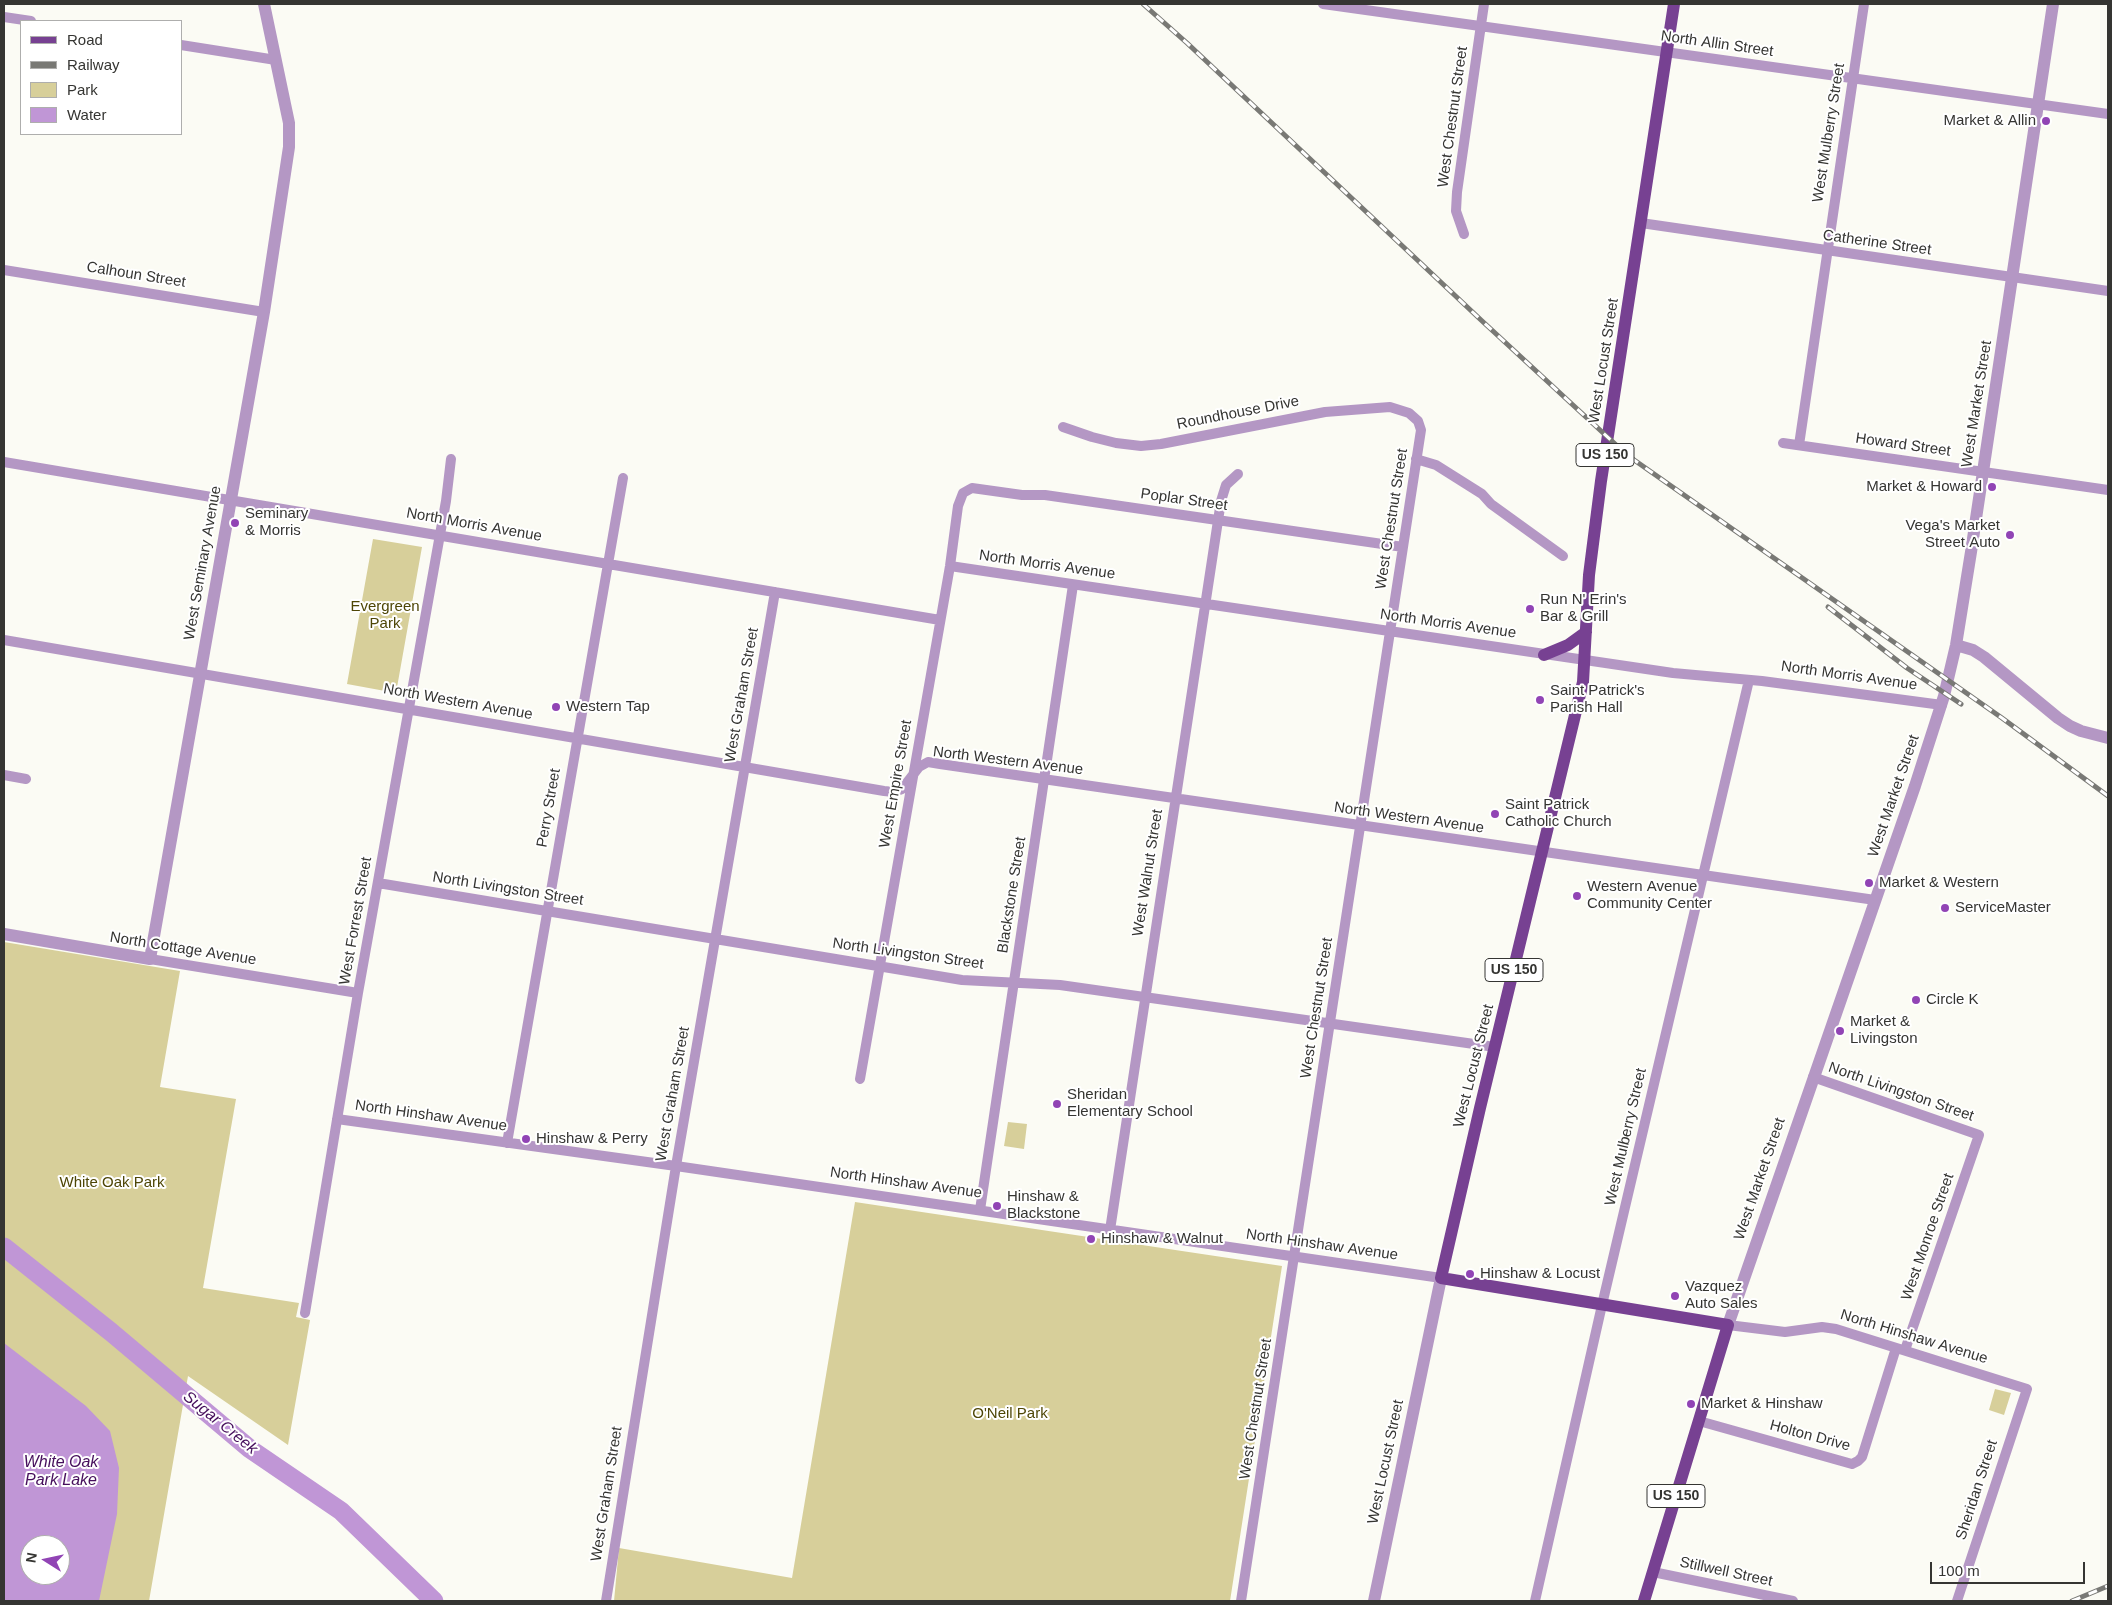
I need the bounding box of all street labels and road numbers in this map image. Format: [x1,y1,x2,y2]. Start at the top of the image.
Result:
street label: North Allin Street [1660,27,1774,61]
street label: West Chestnut Street [1434,45,1472,189]
street label: West Mulberry Street [1809,62,1849,204]
street label: Catherine Street [1822,226,1932,260]
street label: Calhoun Street [85,258,187,292]
street label: West Locust Street [1585,297,1623,425]
street label: West Market Street [1958,339,1996,469]
street label: Roundhouse Drive [1175,392,1301,434]
street label: Howard Street [1854,429,1952,461]
road number: US 150 [1576,444,1634,466]
street label: West Chestnut Street [1372,447,1412,591]
street label: West Seminary Avenue [181,485,225,641]
street label: Poplar Street [1139,485,1229,515]
street label: North Morris Avenue [405,504,543,546]
street label: North Morris Avenue [978,547,1116,583]
street label: North Morris Avenue [1379,606,1517,642]
street label: West Graham Street [721,626,763,764]
street label: North Morris Avenue [1780,658,1918,694]
street label: North Western Avenue [382,680,534,724]
street label: West Empire Street [876,719,916,849]
street label: West Market Street [1865,733,1923,859]
street label: North Western Avenue [932,743,1084,779]
street label: Perry Street [533,767,565,849]
street label: North Western Avenue [1333,799,1485,837]
street label: West Walnut Street [1129,808,1167,938]
street label: Blackstone Street [994,836,1030,954]
street label: West Forrest Street [336,856,376,986]
street label: North Livingston Street [431,868,585,910]
street label: North Cottage Avenue [108,929,258,969]
street label: North Livingston Street [831,934,985,974]
street label: West Chestnut Street [1297,936,1337,1080]
road number: US 150 [1485,958,1543,982]
street label: West Locust Street [1450,1002,1498,1130]
street label: West Graham Street [652,1025,694,1163]
street label: North Livingston Street [1826,1059,1976,1125]
street label: West Mulberry Street [1601,1066,1651,1208]
street label: North Hinshaw Avenue [354,1096,508,1136]
street label: West Market Street [1731,1116,1789,1242]
street label: North Hinshaw Avenue [829,1163,983,1203]
street label: West Monroe Street [1898,1171,1958,1303]
street label: North Hinshaw Avenue [1245,1225,1399,1265]
street label: North Hinshaw Avenue [1838,1306,1990,1368]
street label: West Chestnut Street [1236,1337,1276,1481]
street label: West Locust Street [1364,1398,1408,1526]
street label: Holton Drive [1768,1417,1852,1455]
street label: West Graham Street [587,1425,627,1563]
street label: Sheridan Street [1952,1438,2002,1542]
road number: US 150 [1647,1484,1705,1508]
street label: Stillwell Street [1678,1553,1774,1591]

